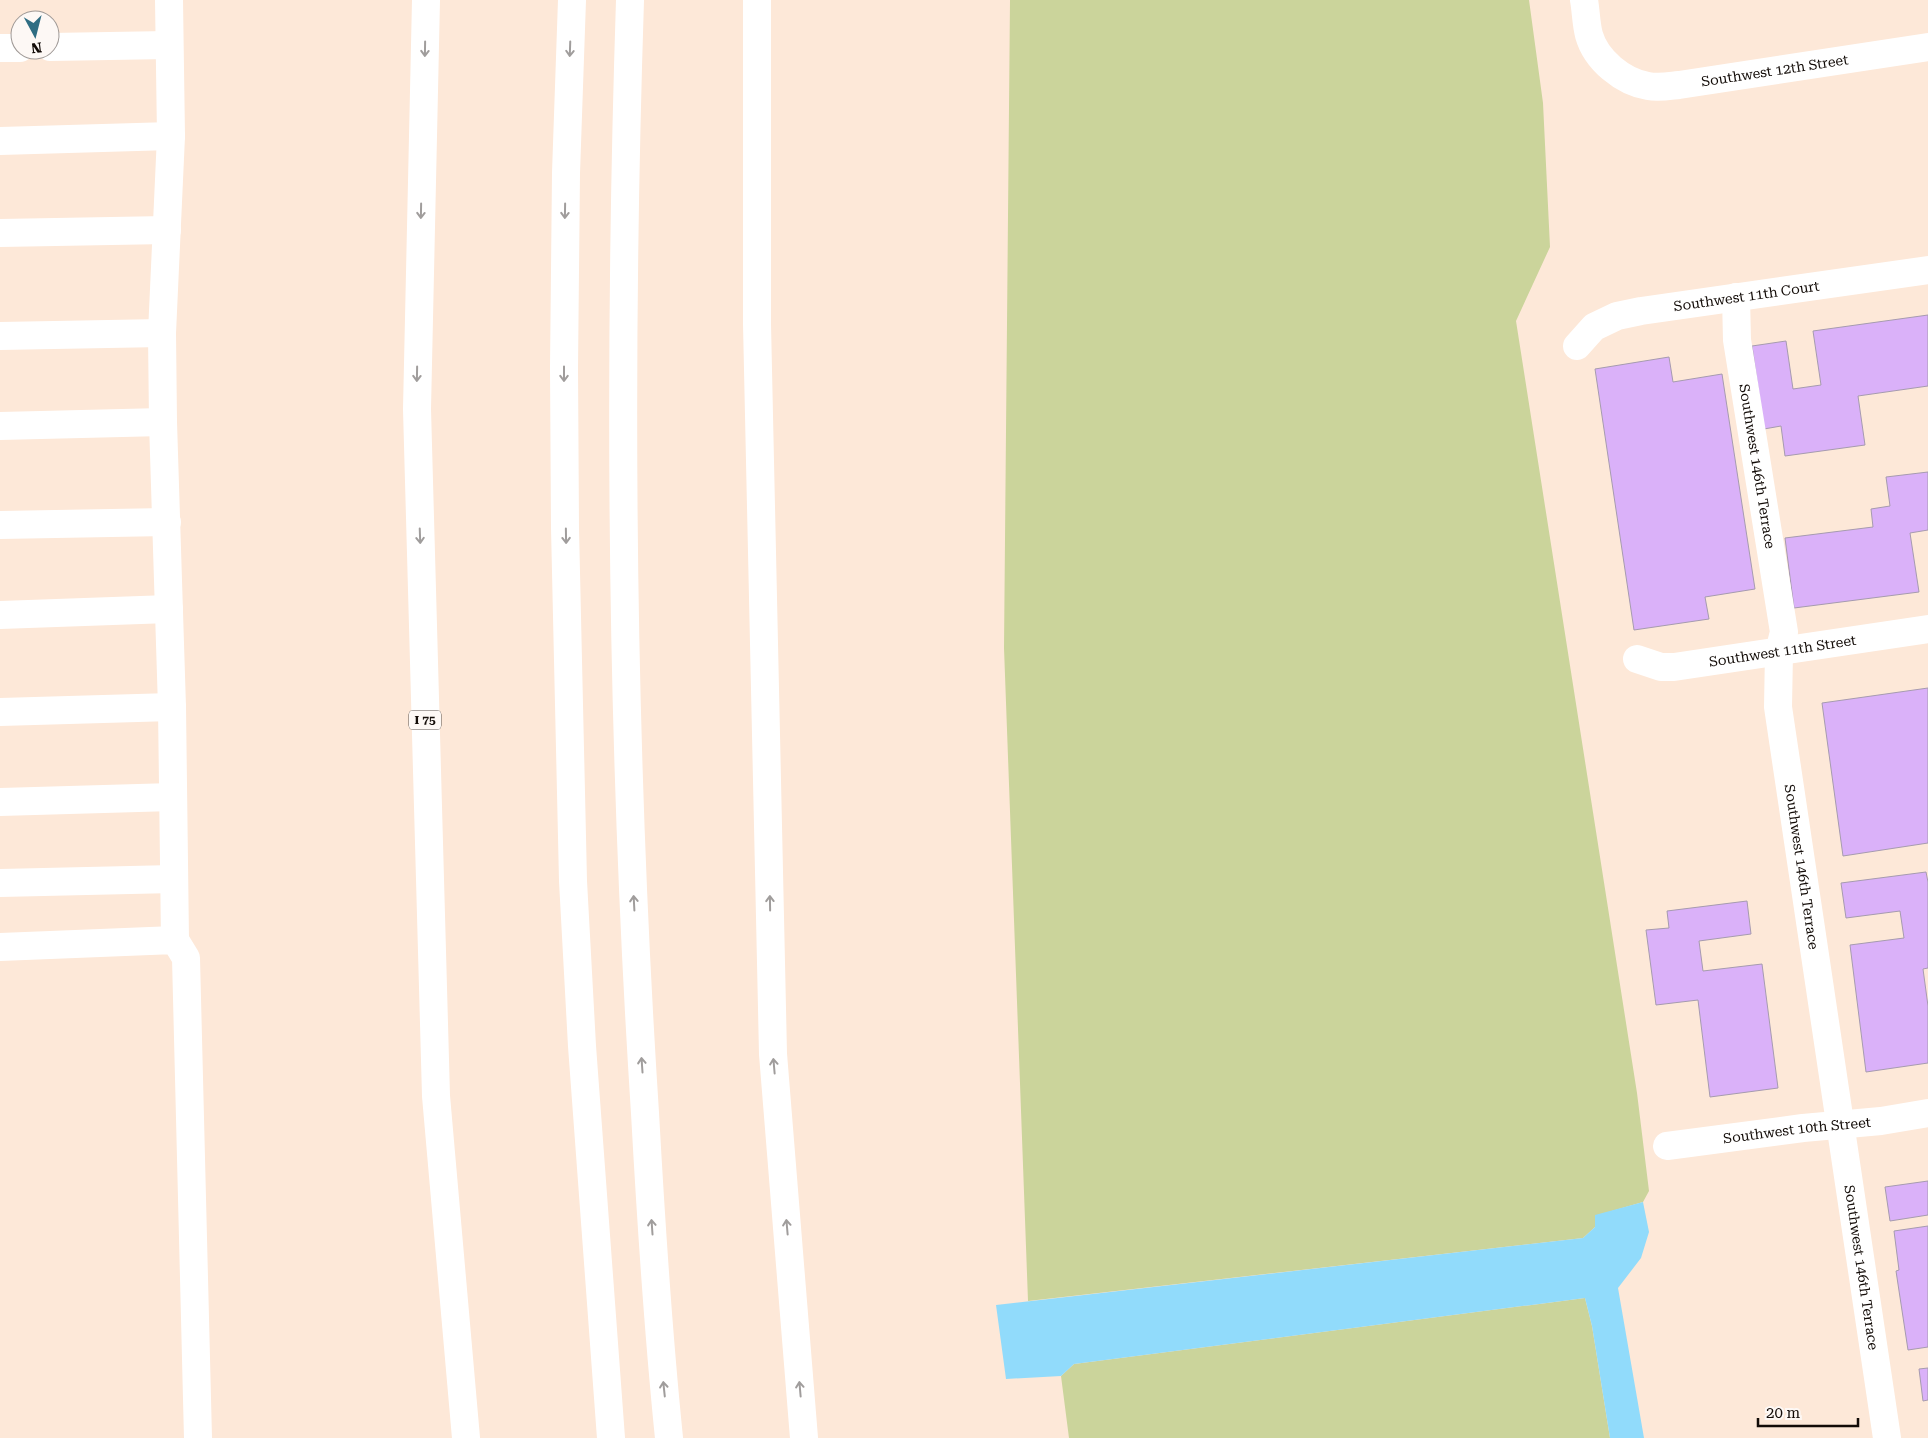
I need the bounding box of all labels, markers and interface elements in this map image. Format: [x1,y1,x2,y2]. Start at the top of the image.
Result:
north arrow [10,10,60,60]
text: N [30,39,43,57]
one-way arrow [420,40,430,56]
one-way arrow [565,40,575,56]
street label: Southwest 12th Street [1700,51,1849,90]
one-way arrow [560,202,570,219]
one-way arrow [417,203,426,219]
street label: Southwest 11th Court [1673,278,1820,314]
one-way arrow [413,365,422,381]
one-way arrow [559,365,569,381]
street label: Southwest 146th Terrace [1736,383,1779,550]
one-way arrow [415,528,425,544]
one-way arrow [561,528,570,544]
street label: Southwest 11th Street [1708,632,1857,670]
road number: I 75 [409,710,441,730]
street label: Southwest 146th Terrace [1782,783,1822,951]
one-way arrow [629,895,638,911]
one-way arrow [765,895,774,911]
one-way arrow [637,1058,646,1074]
one-way arrow [769,1058,778,1074]
street label: Southwest 10th Street [1722,1114,1872,1146]
street label: Southwest 146th Terrace [1841,1184,1882,1351]
one-way arrow [647,1220,656,1236]
one-way arrow [782,1220,792,1236]
one-way arrow [659,1382,669,1398]
one-way arrow [796,1382,805,1398]
scale bar [1758,1396,1858,1428]
text: 20 m [1766,1404,1801,1422]

